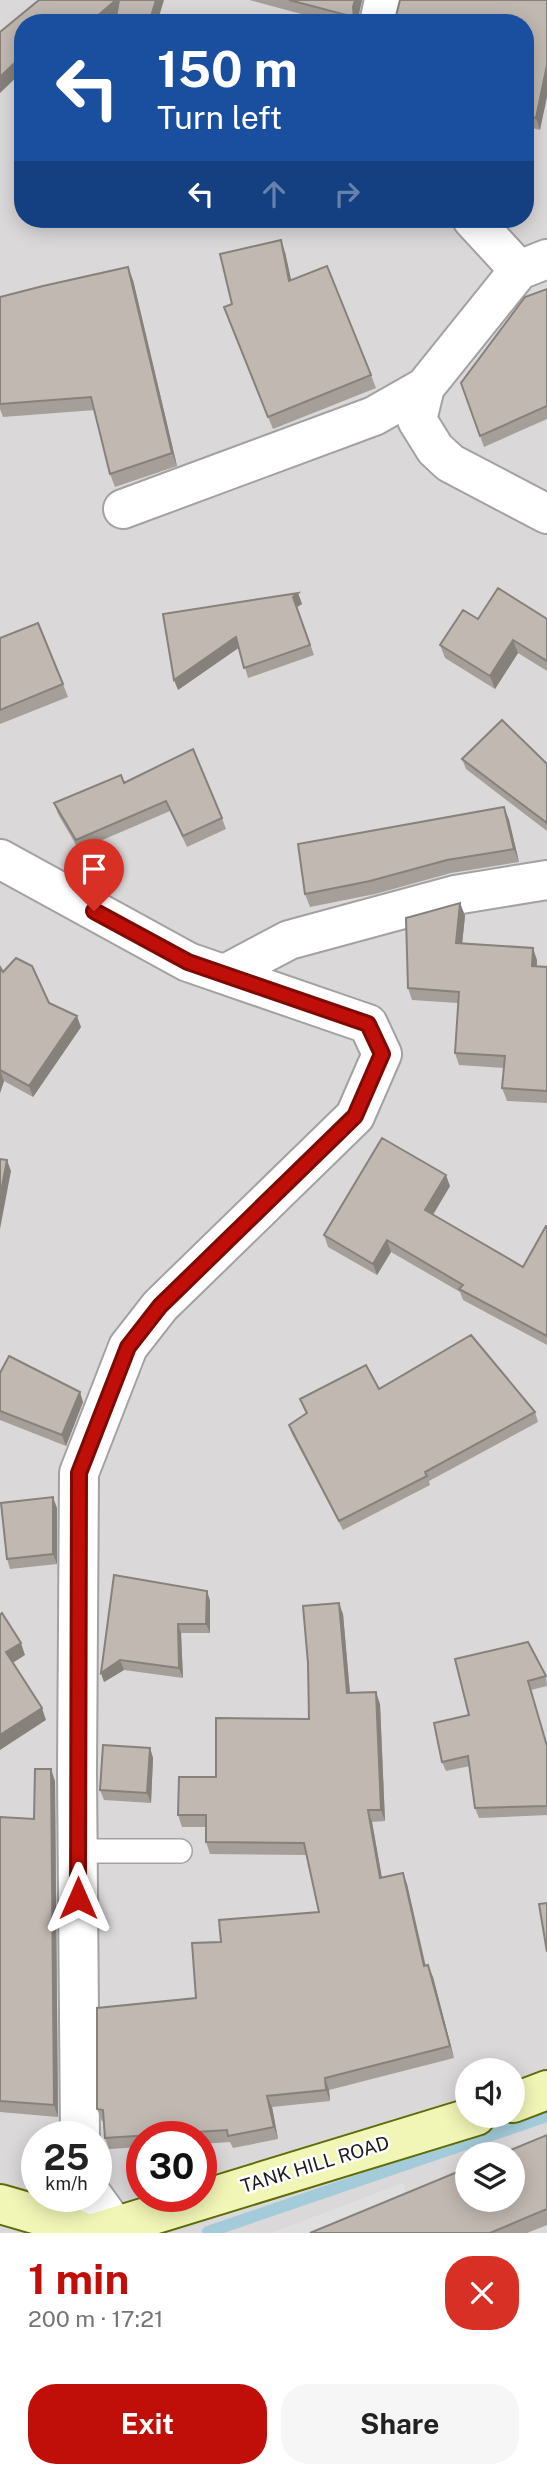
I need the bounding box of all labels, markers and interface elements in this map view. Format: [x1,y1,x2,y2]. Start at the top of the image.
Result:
text: 150 m [157,40,298,98]
icon: left [42,42,133,133]
text: Turn left [157,99,282,136]
icon: left [182,175,220,213]
icon: ahead [255,175,293,213]
icon: right [328,175,366,213]
pin [64,839,124,911]
icon: arrive [75,850,113,888]
position arrow [41,1861,115,1935]
map controls [455,2058,525,2212]
button: sound [455,2058,525,2128]
speed limit sign: 30 [126,2121,217,2212]
street label: TANK HILL ROAD [238,2131,392,2197]
text: 25 [44,2137,89,2178]
button: layers [455,2142,525,2212]
text: km/h [45,2173,88,2194]
text: 1 min [28,2254,129,2303]
button: close [445,2256,519,2330]
text: 200 m · 17:21 [28,2305,163,2332]
button: Exit [28,2384,267,2464]
button: Share [281,2384,519,2464]

